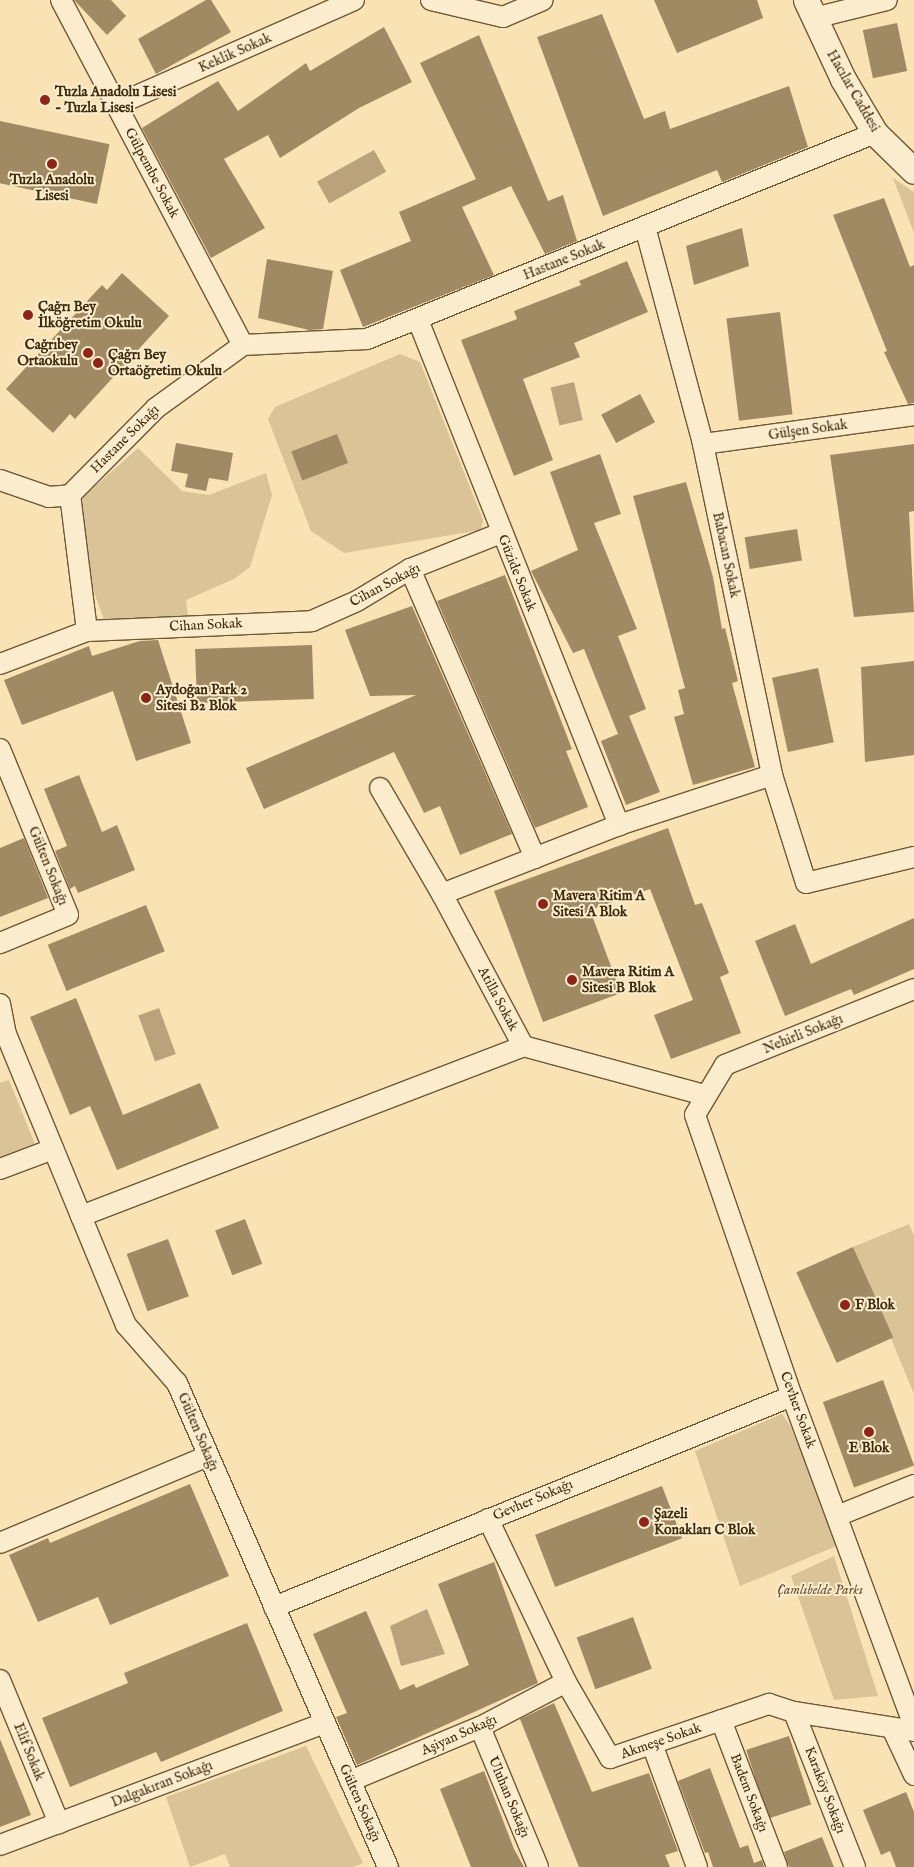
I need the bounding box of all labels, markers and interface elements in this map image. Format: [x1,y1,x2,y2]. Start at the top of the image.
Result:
street label: Keklik Sokak [196,29,274,77]
street label: Hacılar Caddesi [823,47,883,135]
place label: Tuzla Anadolu Lisesi - Tuzla Lisesi [55,84,176,116]
marker: Tuzla Anadolu Lisesi - Tuzla Lisesi [39,94,51,106]
street label: Gülpembe Sokak [121,125,183,221]
marker: Tuzla Anadolu Lisesi [46,158,58,170]
place label: Tuzla Anadolu Lisesi [10,172,94,204]
street label: Hastane Sokak [521,236,607,284]
place label: Çağrı Bey İlköğretim Okulu [38,299,142,332]
marker: Çağrı Bey İlköğretim Okulu [22,309,34,321]
place label: Cağrıbey Ortaokulu [17,337,78,370]
marker: Cağrıbey Ortaokulu [82,347,94,359]
place label: Çağrı Bey Ortaöğretim Okulu [108,347,222,380]
marker: Çağrı Bey Ortaöğretim Okulu [92,357,104,369]
street label: Hastane Sokağı [87,401,163,477]
street label: Gülşen Sokak [767,416,849,444]
street label: Babacan Sokak [709,511,743,599]
street label: Güzide Sokak [494,532,540,614]
street label: Cihan Sokağı [347,559,423,611]
street label: Cihan Sokak [169,615,243,635]
place label: Aydoğan Park 2 Sitesi B2 Blok [156,682,247,714]
marker: Aydoğan Park 2 Sitesi B2 Blok [140,692,152,704]
street label: Gülten Sokağı [25,824,71,908]
place label: Mavera Ritim A Sitesi A Blok [553,888,645,920]
marker: Mavera Ritim A Sitesi A Blok [537,898,549,910]
street label: Atilla Sokak [474,964,522,1034]
place label: Mavera Ritim A Sitesi B Blok [582,964,674,996]
marker: Mavera Ritim A Sitesi B Blok [566,974,578,986]
street label: Nehirli Sokağı [761,1010,845,1058]
place label: F Blok [855,1297,895,1313]
marker: F Blok [839,1299,851,1311]
street label: Cevher Sokak [776,1369,820,1451]
street label: Gülten Sokağı [174,1390,222,1474]
marker: E Blok [863,1426,875,1438]
place label: E Blok [849,1440,889,1456]
street label: Gevher Sokağı [490,1476,576,1524]
place label: Şazeli Konakları C Blok [654,1506,755,1538]
marker: Şazeli Konakları C Blok [638,1516,650,1528]
park label: Çamlıbelde Parkı [777,1582,863,1598]
street label: Aşiyan Sokağı [419,1711,499,1759]
street label: Akmeşe Sokak [618,1719,704,1763]
street label: Elif Sokak [10,1721,48,1783]
street label: Karaköy Sokağı [801,1744,849,1836]
street label: Badem Sokağı [726,1751,772,1835]
street label: Uluhan Sokağı [484,1754,534,1840]
street label: Dalgakıran Sokağı [109,1757,215,1811]
street label: Gülten Sokağı [335,1761,385,1845]

